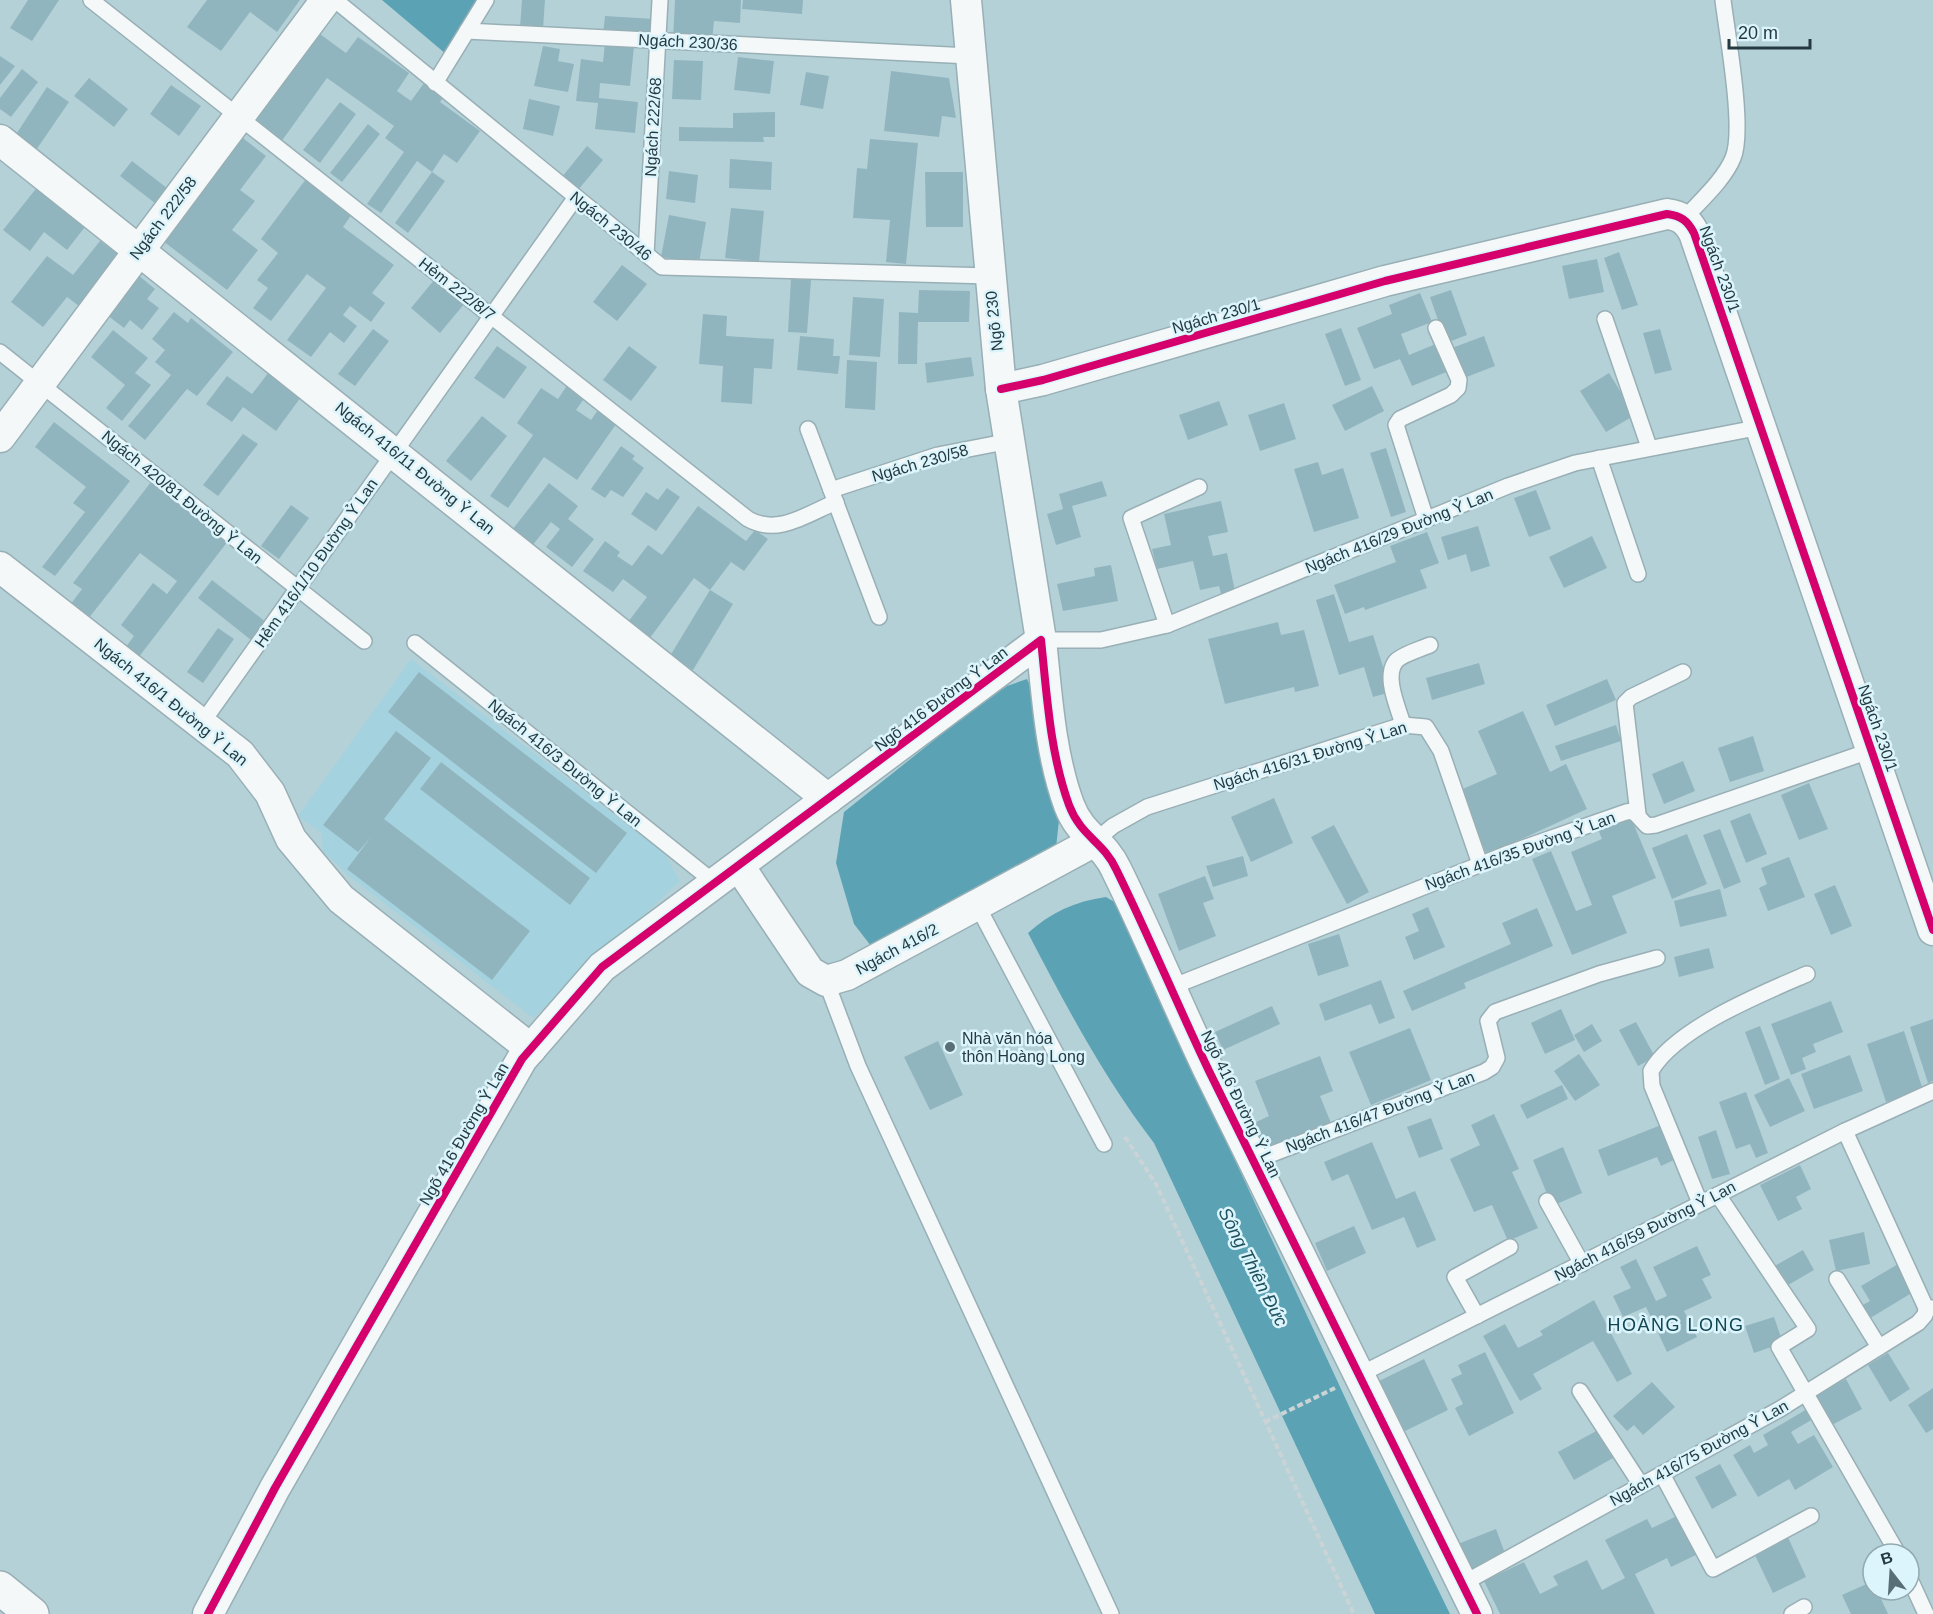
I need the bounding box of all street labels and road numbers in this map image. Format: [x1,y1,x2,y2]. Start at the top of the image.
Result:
street label: Ngách 230/36 [638,31,738,53]
street label: Ngách 222/68 [642,77,664,177]
street label: Ngách 222/58 [126,173,200,263]
street label: Ngách 230/46 [567,188,655,264]
street label: Ngách 230/1 [1696,223,1744,315]
street label: Hẻm 222/8/7 [416,254,498,324]
street label: Ngõ 230 [982,290,1006,352]
street label: Ngách 230/1 [1170,295,1262,337]
street label: Ngách 416/11 Đường Ỷ Lan [332,398,499,537]
street label: Ngách 420/81 Đường Ỷ Lan [99,426,266,567]
street label: Ngách 230/58 [870,441,970,485]
street label: Hẻm 416/1/10 Đường Ỷ Lan [250,475,381,651]
street label: Ngách 416/29 Đường Ỷ Lan [1302,485,1495,577]
street label: Ngách 416/1 Đường Ỷ Lan [91,634,252,769]
street label: Ngõ 416 Đường Ỷ Lan [871,643,1011,754]
street label: Ngách 230/1 [1855,682,1901,774]
street label: Ngách 416/3 Đường Ỷ Lan [485,695,646,830]
street label: Ngách 416/31 Đường Ỷ Lan [1211,718,1409,793]
street label: Ngách 416/35 Đường Ỷ Lan [1422,808,1617,893]
street label: Ngách 416/2 [853,920,941,978]
street label: Ngõ 416 Đường Ỷ Lan [1198,1027,1285,1180]
street label: Ngõ 416 Đường Ỷ Lan [415,1059,512,1208]
street label: Ngách 416/47 Đường Ỷ Lan [1283,1067,1477,1156]
street label: Ngách 416/59 Đường Ỷ Lan [1551,1177,1738,1284]
street label: Ngách 416/75 Đường Ỷ Lan [1607,1396,1791,1509]

